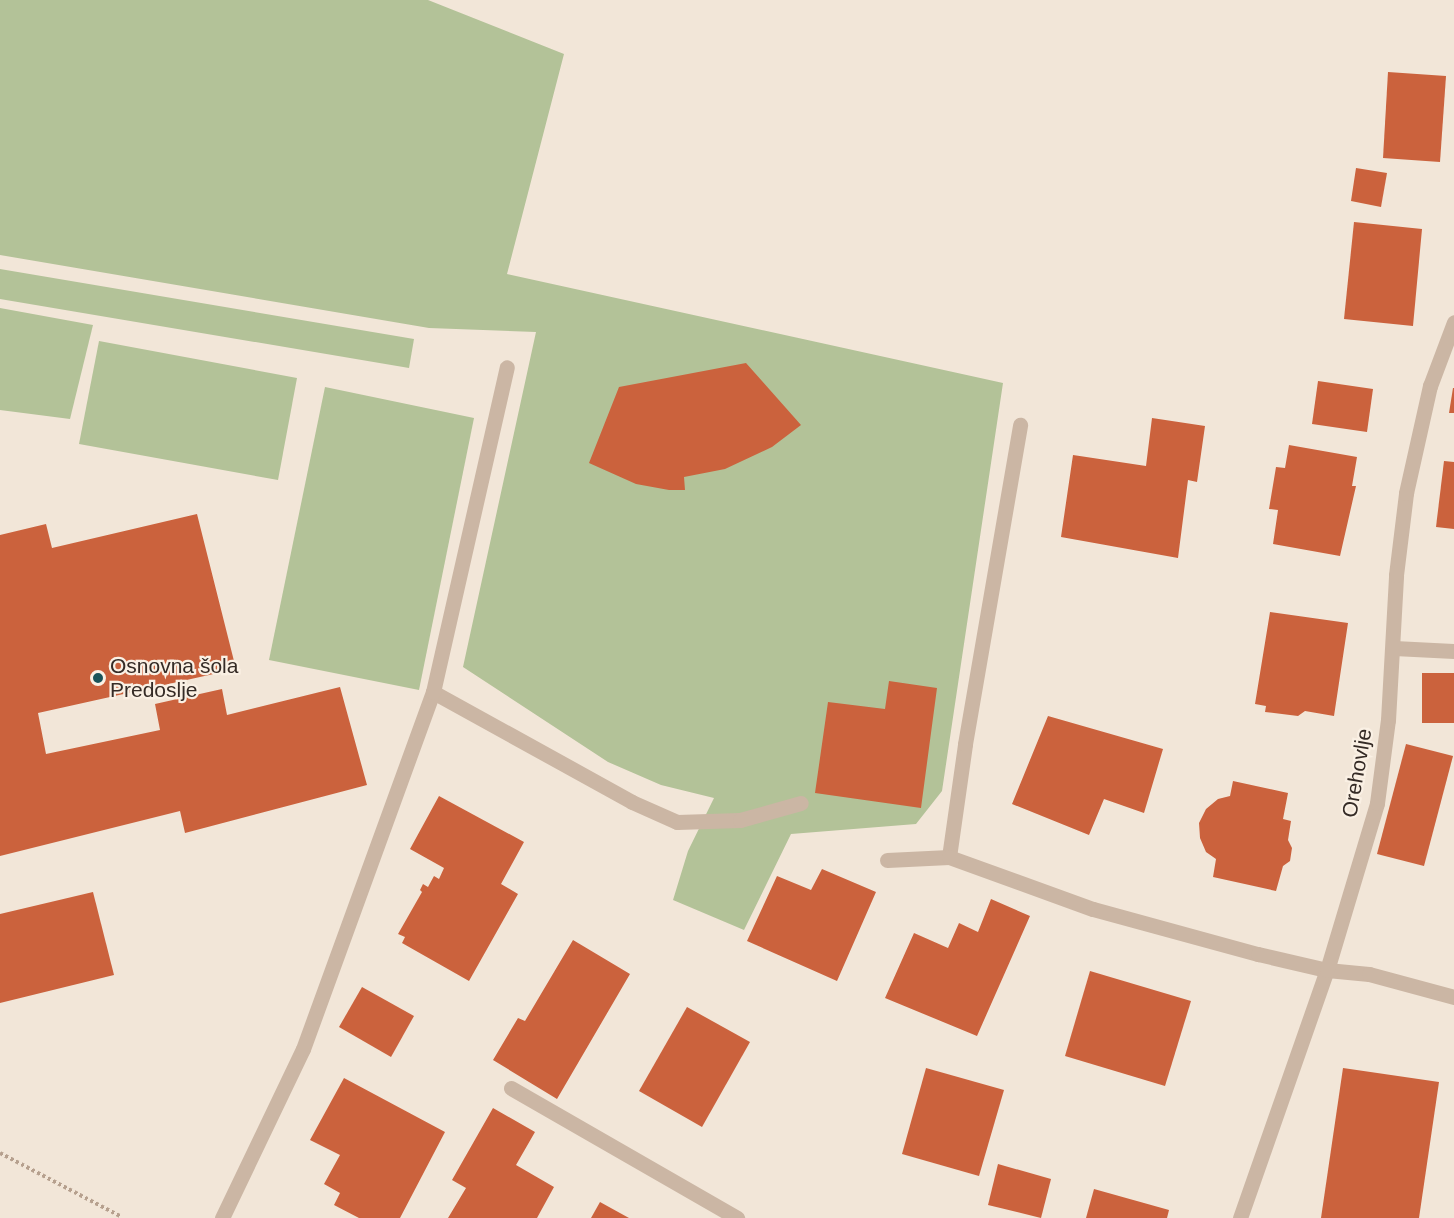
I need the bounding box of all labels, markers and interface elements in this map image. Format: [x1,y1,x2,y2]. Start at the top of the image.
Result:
place label: Osnovna šola Predoslje [110,653,238,703]
marker: Osnovna šola Predoslje [91,671,105,685]
street label: Orehovlje [1337,727,1377,819]

